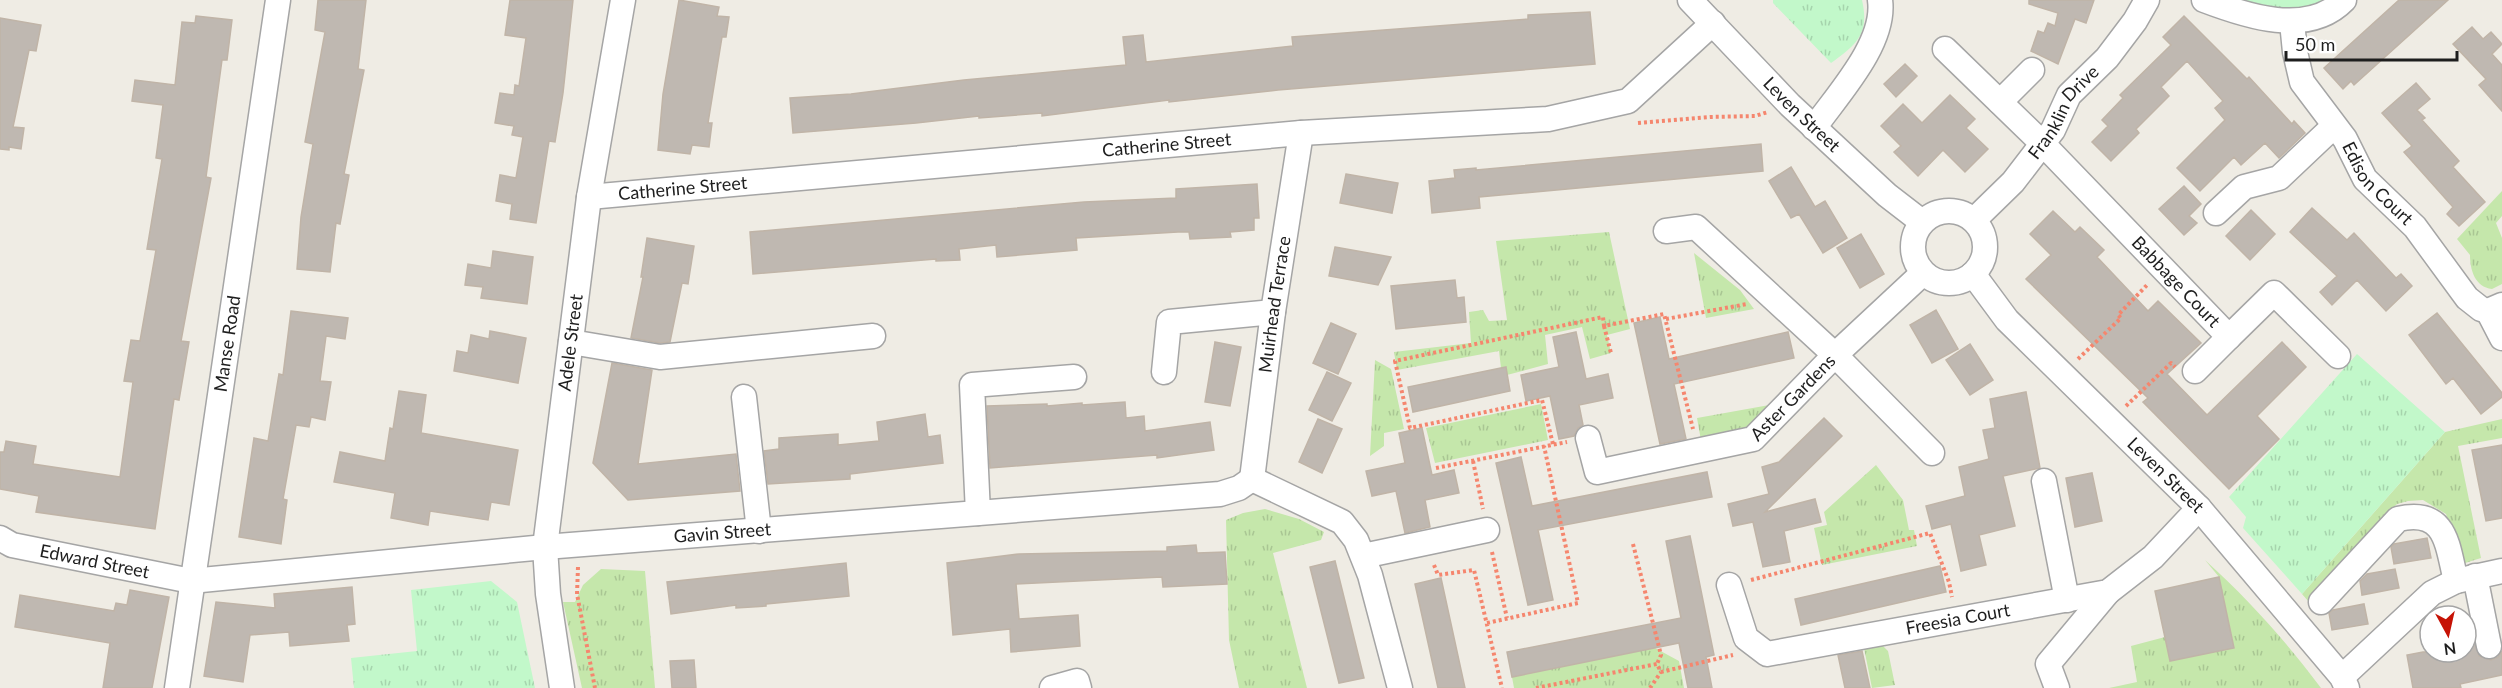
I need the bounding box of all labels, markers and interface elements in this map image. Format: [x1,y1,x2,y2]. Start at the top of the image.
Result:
scale bar [2286,24,2457,62]
text: 50 m [2295,33,2335,55]
street label: Franklin Drive [2023,60,2103,163]
street label: Leven Street [1759,72,1846,156]
street label: Catherine Street [1101,127,1233,161]
street label: Edison Court [2338,138,2418,230]
street label: Catherine Street [617,171,748,204]
street label: Babbage Court [2128,231,2226,332]
street label: Muirhead Terrace [1253,234,1295,374]
street label: Adele Street [553,292,587,392]
street label: Manse Road [209,294,245,393]
street label: Aster Gardens [1745,349,1840,445]
street label: Leven Street [2123,432,2209,517]
street label: Gavin Street [673,517,772,547]
street label: Edward Street [38,539,152,582]
street label: Freesia Court [1904,598,2012,639]
north arrow [2418,604,2478,664]
text: N [2443,639,2458,660]

